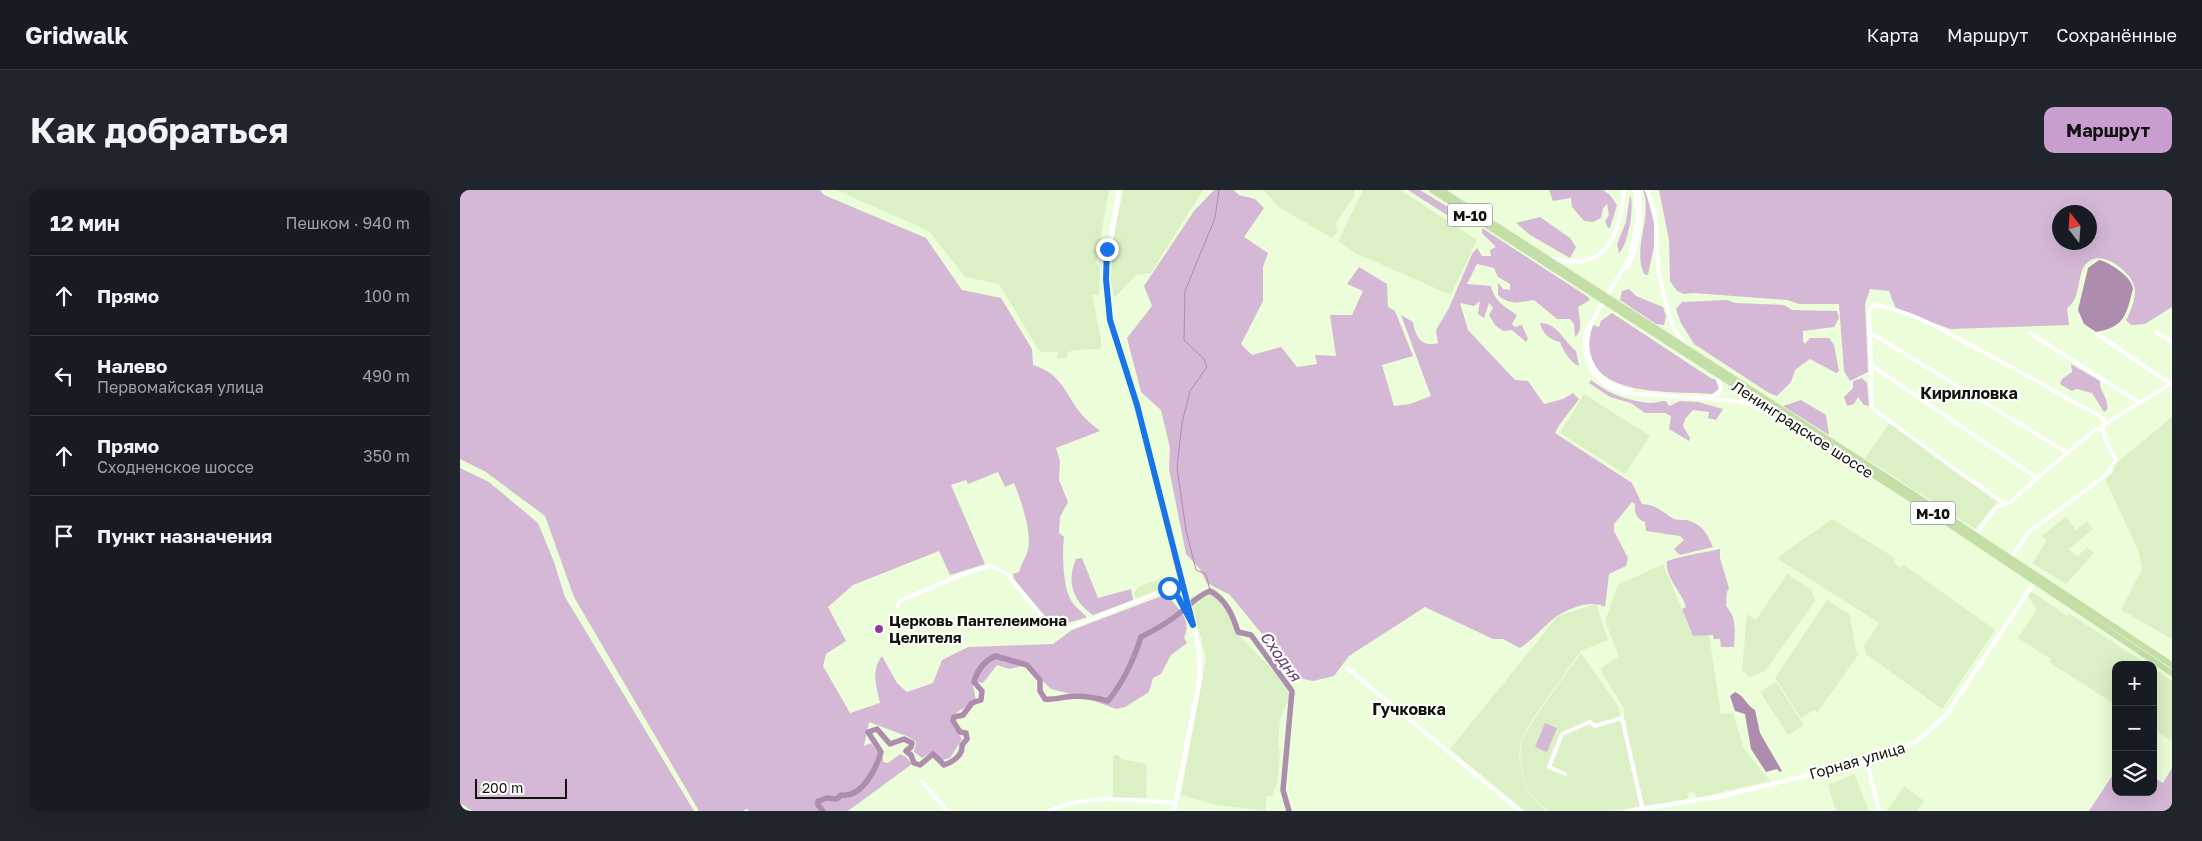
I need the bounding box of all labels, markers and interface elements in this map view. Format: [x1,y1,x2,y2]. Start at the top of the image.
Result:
text: Gridwalk [25,20,129,49]
text: Карта [1867,24,1919,46]
text: Маршрут [1947,24,2028,46]
text: Сохранённые [2056,24,2177,46]
button: Маршрут [2044,107,2172,153]
text: Как добраться [30,109,288,151]
road number: М-10 [1448,204,1492,226]
north arrow [2052,205,2097,250]
text: 12 мин [50,210,120,236]
text: Пешком · 940 m [285,213,410,233]
route end [1096,238,1119,261]
icon: ahead [50,282,78,310]
text: Прямо [97,284,159,307]
text: 100 m [364,286,410,306]
text: Налево [97,354,167,377]
icon: left [50,362,78,390]
text: 490 m [362,366,410,386]
text: Первомайская улица [97,377,264,397]
street label: Ленинградское шоссе [1729,377,1877,482]
district label: Кирилловка [1920,383,2018,403]
text: Прямо [97,434,159,457]
icon: ahead [50,442,78,470]
text: 350 m [363,446,410,466]
text: Сходненское шоссе [97,457,254,477]
road number: М-10 [1910,502,1956,524]
icon: arrive [50,522,78,550]
text: Пункт назначения [97,524,272,547]
route start [1158,577,1181,600]
place label: Церковь Пантелеимона Целителя [889,611,1067,646]
marker: Церковь Пантелеимона Целителя [873,623,885,635]
water label: Сходня [1256,627,1306,686]
map controls [2112,661,2157,796]
button: + [2112,661,2157,706]
district label: Гучковка [1372,699,1446,719]
button: − [2112,706,2157,751]
street label: Горная улица [1807,738,1907,782]
button: layers [2112,751,2157,796]
scale bar [475,776,568,799]
text: 200 m [482,779,523,796]

